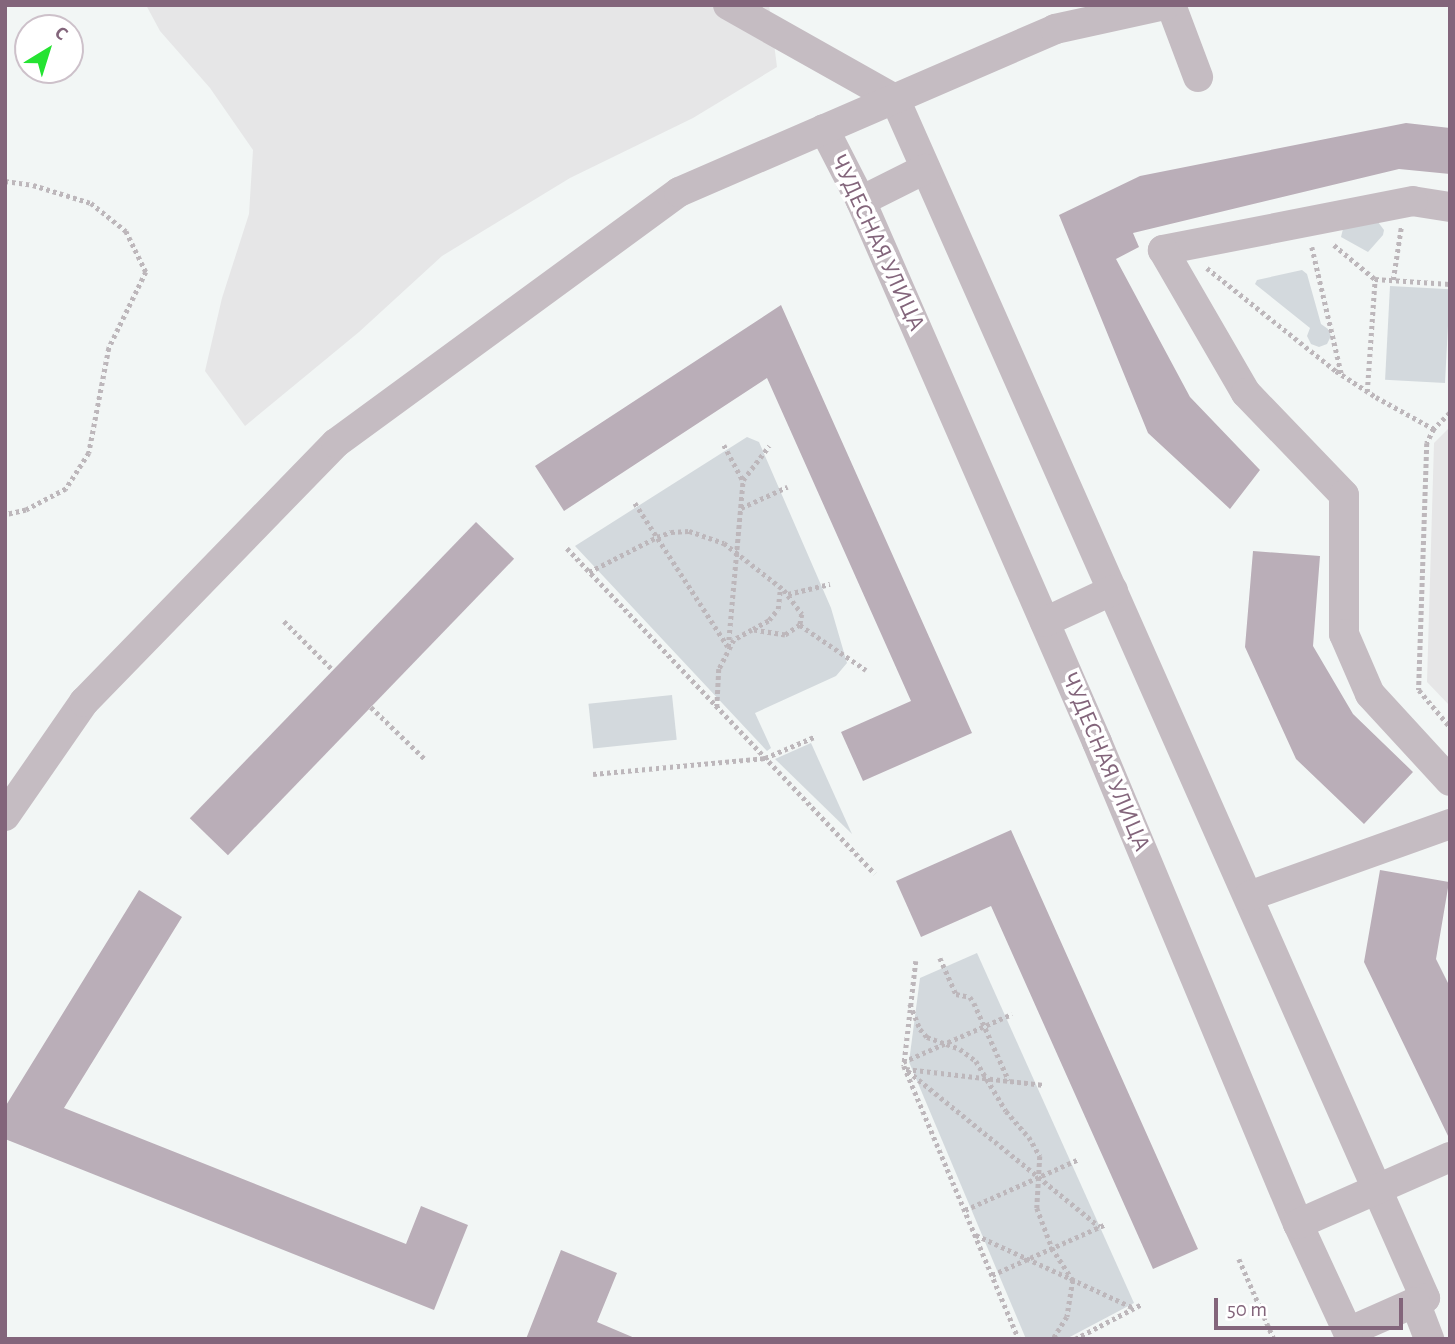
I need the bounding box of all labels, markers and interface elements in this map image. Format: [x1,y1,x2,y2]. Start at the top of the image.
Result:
north arrow [14,14,84,84]
text: С [51,23,71,44]
street label: ЧУДЕСНАЯ УЛИЦА [824,150,930,336]
street label: ЧУДЕСНАЯ УЛИЦА [1054,668,1156,856]
scale bar [1217,1284,1406,1328]
text: 50 m [1227,1299,1267,1320]

